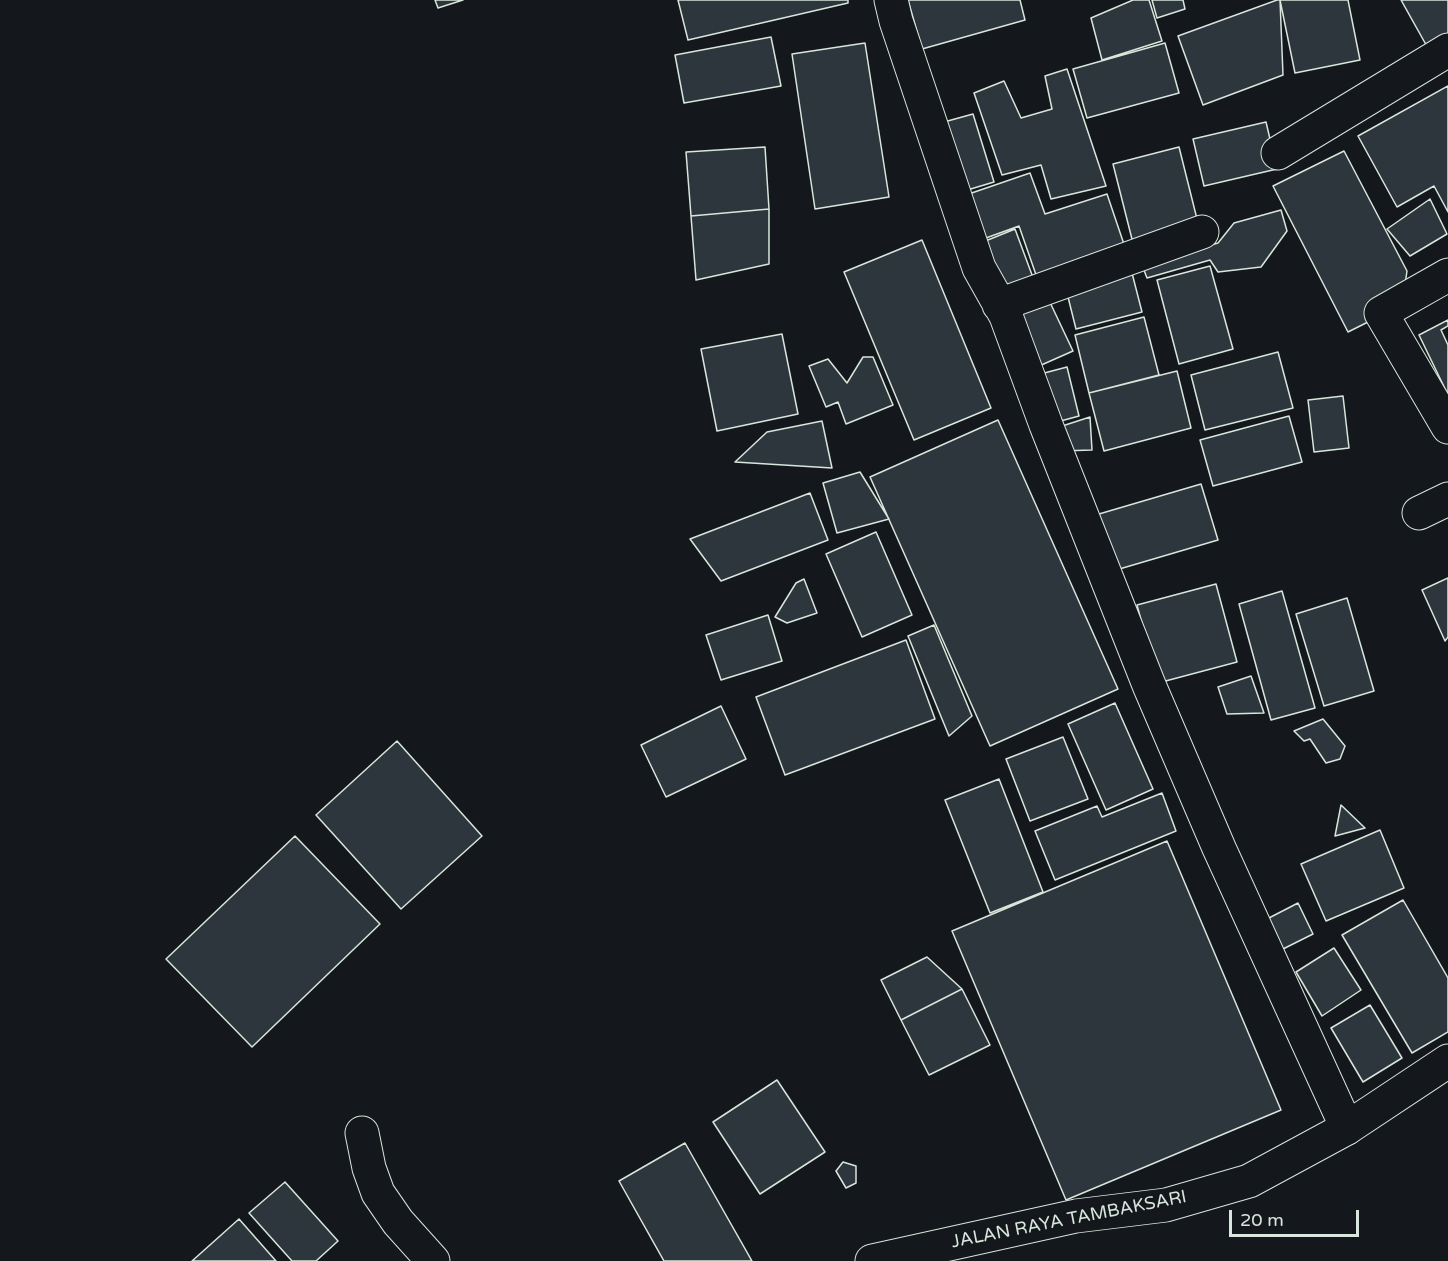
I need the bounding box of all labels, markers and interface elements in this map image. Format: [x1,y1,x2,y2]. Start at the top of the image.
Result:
street label: JALAN RAYA TAMBAKSARI [950,1187,1188,1253]
scale bar [1232,1198,1362,1236]
text: 20 m [1240,1209,1284,1231]

